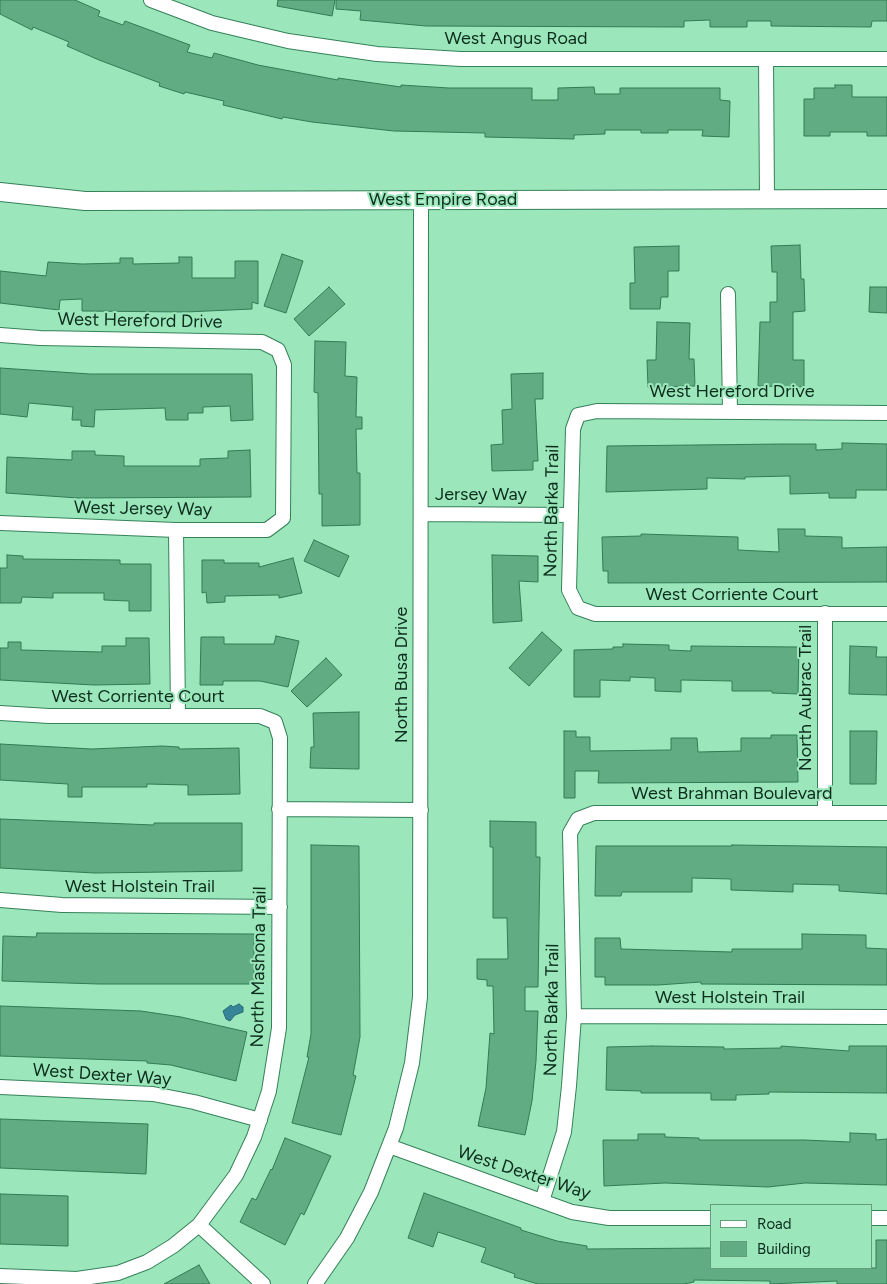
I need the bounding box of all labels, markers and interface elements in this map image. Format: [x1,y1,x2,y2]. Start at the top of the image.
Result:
street label: West Angus Road [444,28,588,50]
street label: West Empire Road [369,189,517,211]
street label: West Hereford Drive [57,309,223,333]
street label: West Hereford Drive [650,381,814,403]
street label: North Barka Trail [540,444,564,578]
street label: Jersey Way [435,484,527,506]
street label: West Jersey Way [74,497,212,521]
street label: West Corriente Court [645,584,819,606]
street label: North Busa Drive [391,607,413,743]
street label: North Aubrac Trail [795,625,817,771]
street label: West Corriente Court [51,686,225,708]
street label: West Brahman Boulevard [631,783,833,805]
street label: West Holstein Trail [65,876,215,898]
street label: North Mashona Trail [247,886,271,1048]
street label: North Barka Trail [540,943,564,1077]
street label: West Holstein Trail [655,987,805,1009]
street label: West Dexter Way [32,1059,172,1091]
street label: West Dexter Way [455,1141,593,1205]
legend [710,1204,872,1269]
text: Road [757,1215,792,1233]
text: Building [757,1240,811,1258]

